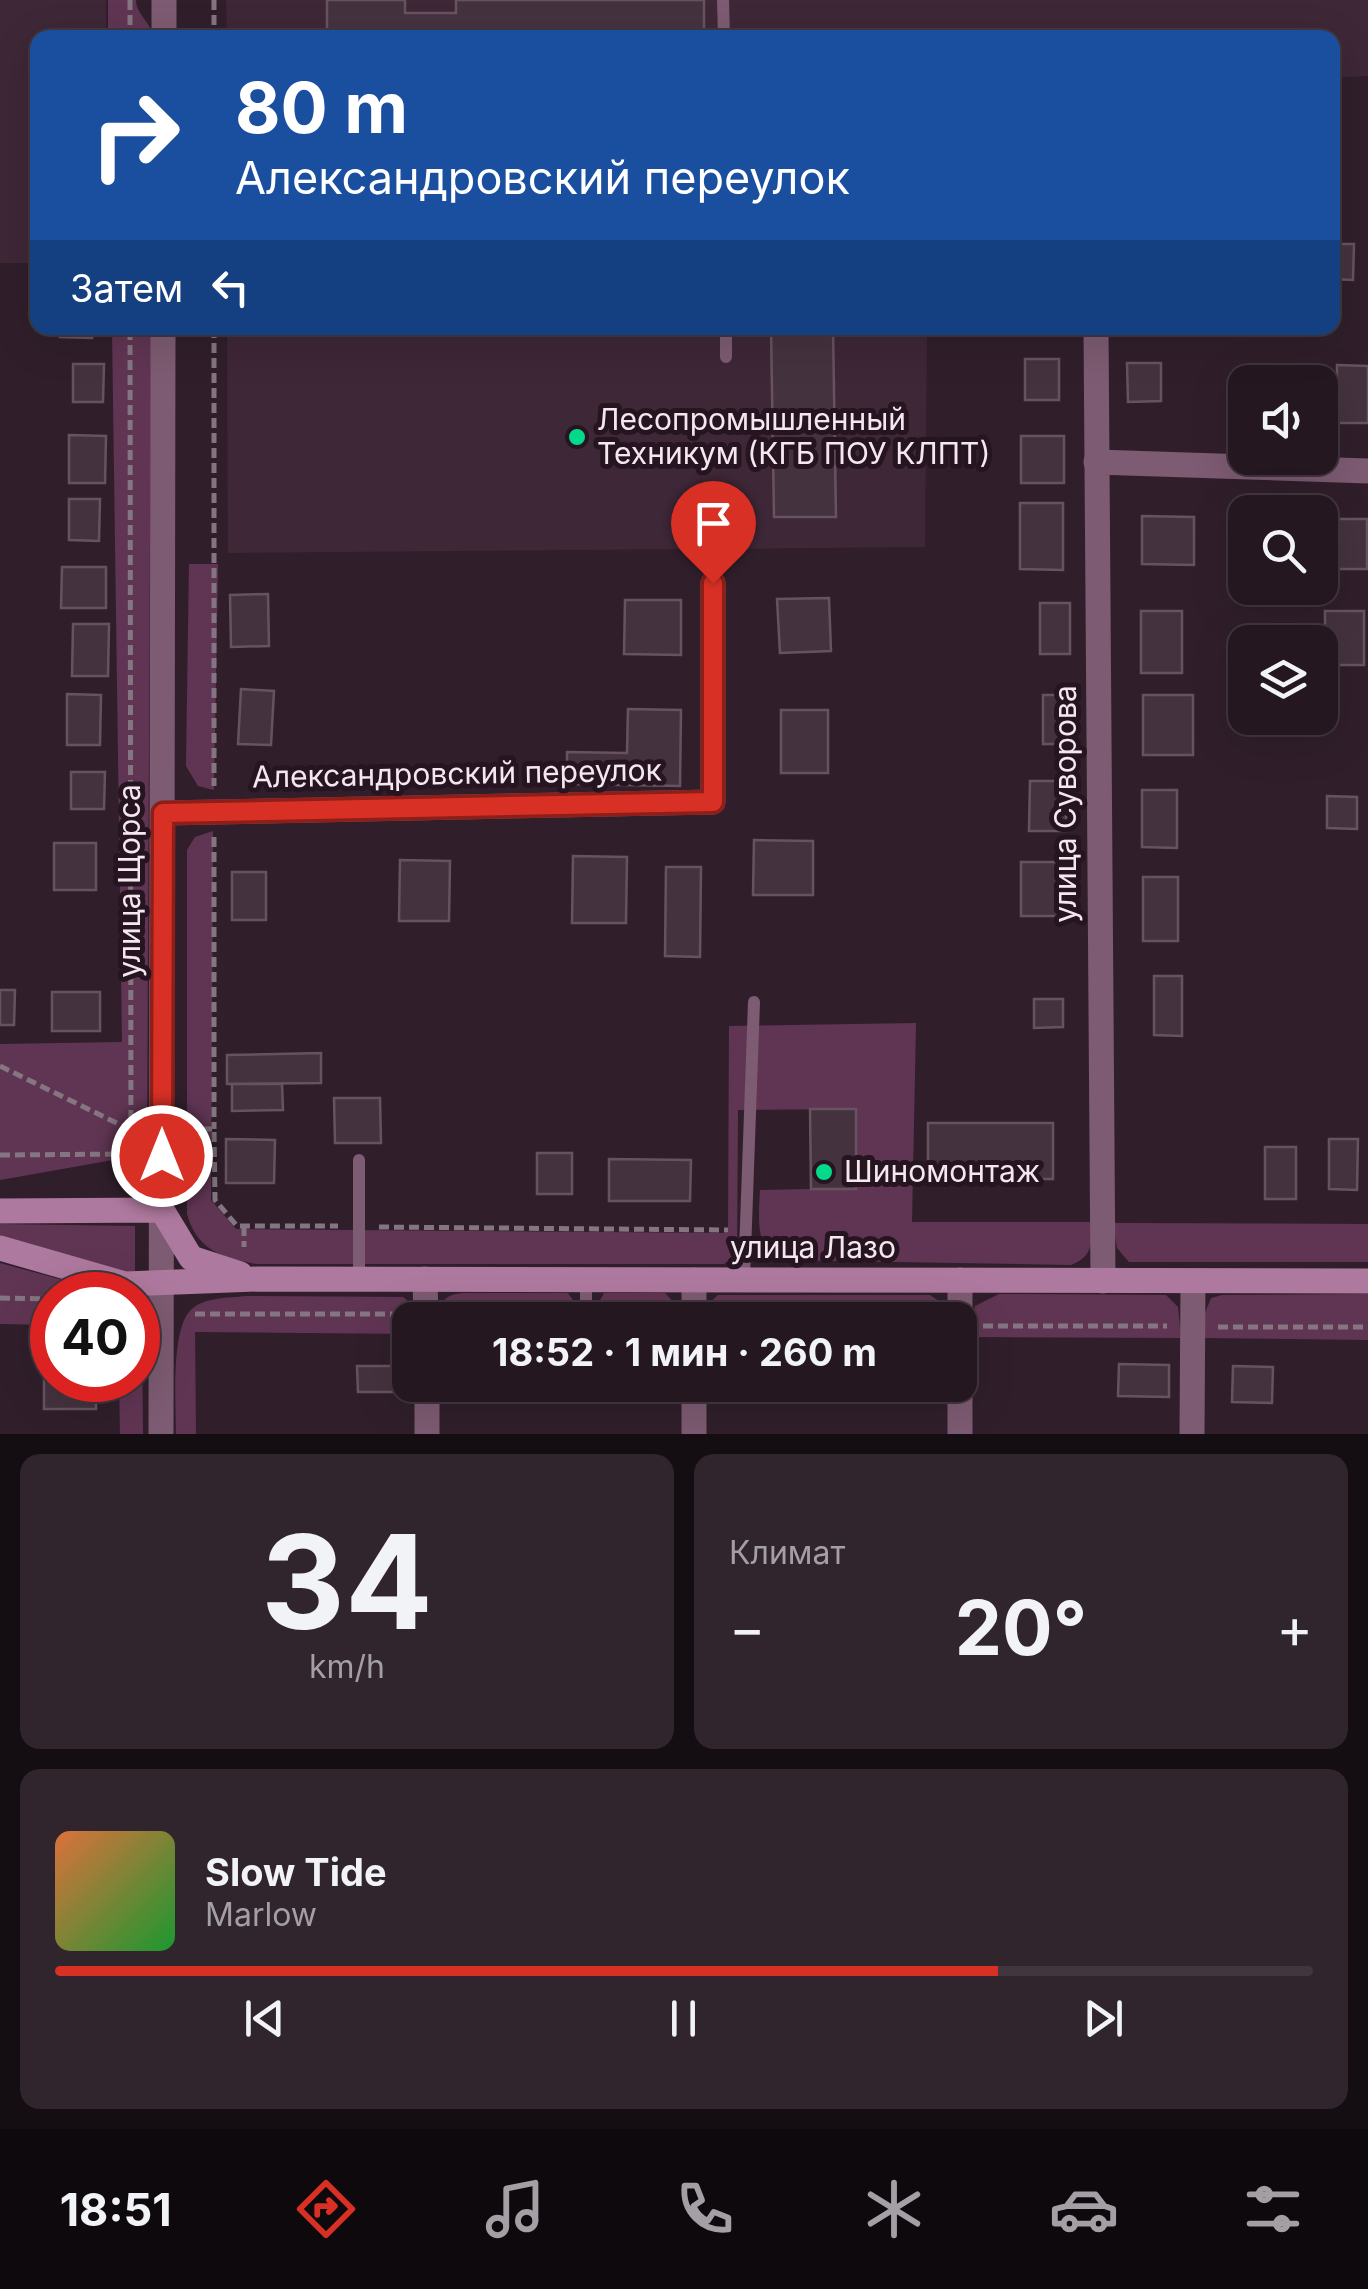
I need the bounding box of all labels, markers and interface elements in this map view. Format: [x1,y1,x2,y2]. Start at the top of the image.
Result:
text: 80 m [235,65,408,150]
icon: right [70,70,200,200]
text: Александровский переулок [235,150,850,205]
icon: left [203,260,258,315]
text: Затем [70,265,183,311]
map controls [1228,365,1338,735]
button: sound [1228,365,1338,475]
place label: Лесопромышленный Техникум (КГБ ПОУ КЛПТ) [597,401,990,471]
marker: Лесопромышленный Техникум (КГБ ПОУ КЛПТ) [566,426,588,448]
pin [671,481,756,584]
button: search [1228,495,1338,605]
icon: arrive [686,496,741,551]
button: layers [1228,625,1338,735]
street label: улица Суворова [1047,685,1083,923]
street label: Александровский переулок [252,751,662,795]
street label: улица Щорса [111,784,147,978]
position arrow [110,1104,214,1208]
place label: Шиномонтаж [844,1153,1040,1189]
marker: Шиномонтаж [813,1161,835,1183]
street label: улица Лазо [730,1229,896,1265]
speed limit sign: 40 [30,1272,160,1402]
text: 18:52 · 1 мин · 260 m [492,1329,877,1375]
text: 34 [261,1503,433,1660]
text: Климат [729,1533,845,1572]
text: 20° [955,1582,1087,1673]
text: − [729,1595,765,1661]
text: + [1277,1595,1313,1661]
text: km/h [309,1647,385,1686]
text: Slow Tide [205,1849,387,1895]
text: Marlow [205,1895,317,1934]
icon: previous [237,1991,292,2046]
icon: pause [656,1991,711,2046]
icon: next [1076,1991,1131,2046]
icon: directions [291,2174,361,2244]
icon: music [480,2174,550,2244]
icon: phone [670,2174,740,2244]
icon: climate [859,2174,929,2244]
icon: car [1049,2174,1119,2244]
icon: filters [1238,2174,1308,2244]
text: 18:51 [60,2182,172,2237]

